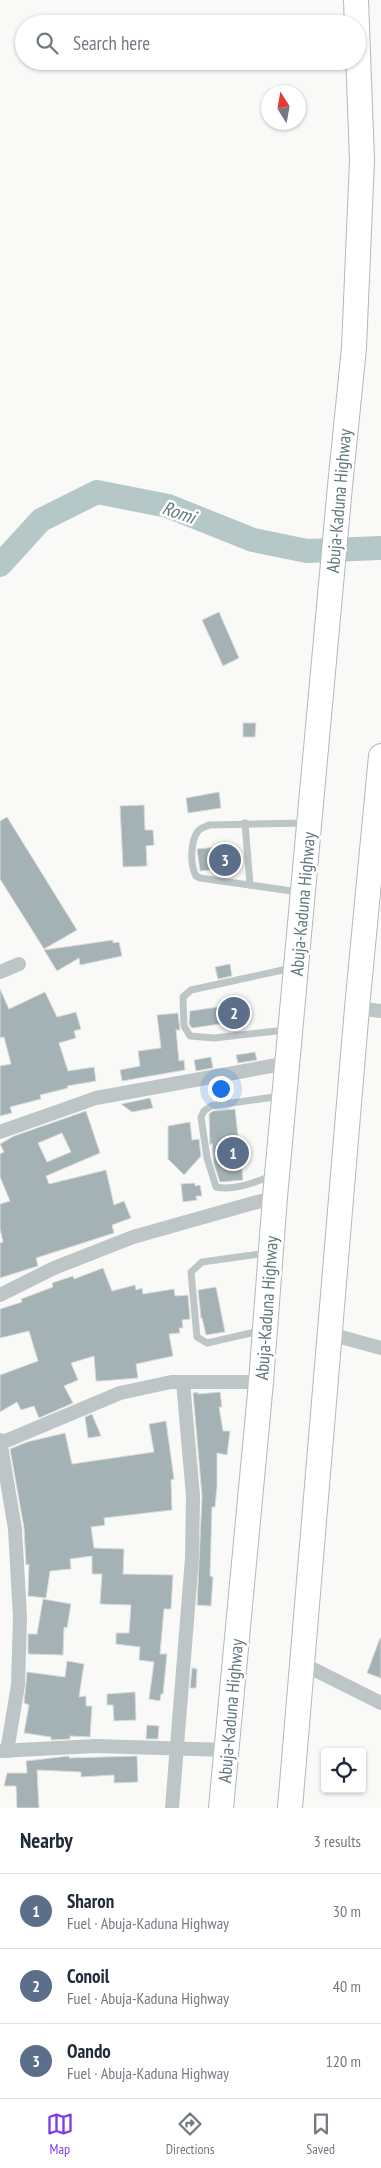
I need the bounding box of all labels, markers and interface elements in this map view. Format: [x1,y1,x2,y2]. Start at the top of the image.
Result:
search box [15,15,366,70]
icon: search [33,29,61,57]
text: Search here [73,31,150,55]
north arrow [261,85,306,130]
street label: Abuja-Kaduna Highway [321,428,356,574]
water label: Romi [159,495,201,530]
street label: Abuja-Kaduna Highway [285,831,320,977]
pin: 3 [209,841,241,879]
pin: 2 [218,994,250,1032]
your location [208,1076,234,1102]
pin: 1 [217,1134,249,1172]
street label: Abuja-Kaduna Highway [250,1235,283,1381]
street label: Abuja-Kaduna Highway [213,1638,248,1784]
map controls [321,1748,366,1793]
button: locate [321,1748,366,1793]
text: Nearby [20,1827,73,1854]
text: 3 results [314,1831,361,1851]
text: Sharon [67,1889,114,1913]
text: 1 [32,1901,40,1921]
text: 30 m [333,1901,361,1921]
text: Fuel · Abuja-Kaduna Highway [67,1913,229,1933]
text: Conoil [67,1964,109,1988]
text: 2 [32,1976,40,1996]
text: 40 m [333,1976,361,1996]
text: Fuel · Abuja-Kaduna Highway [67,1988,229,2008]
text: Oando [67,2039,111,2063]
text: 3 [32,2051,40,2071]
text: 120 m [326,2051,361,2071]
text: Fuel · Abuja-Kaduna Highway [67,2063,229,2083]
tab: Map [46,2110,74,2158]
tab: Directions [166,2110,214,2158]
tab: Saved [306,2110,335,2158]

